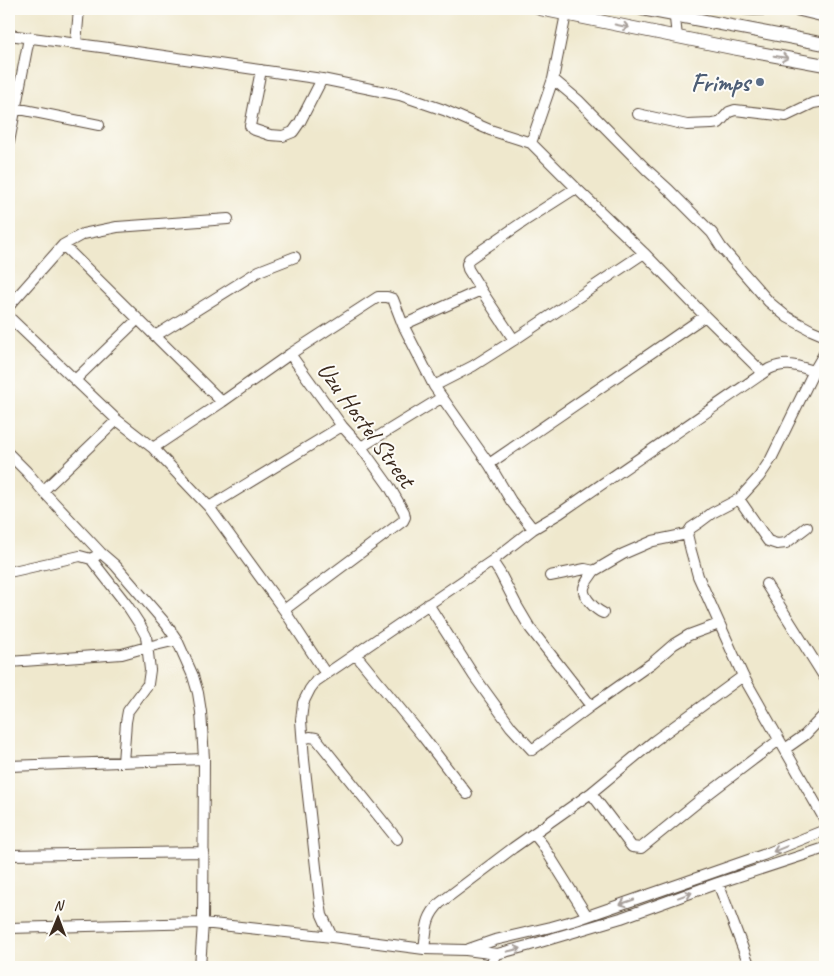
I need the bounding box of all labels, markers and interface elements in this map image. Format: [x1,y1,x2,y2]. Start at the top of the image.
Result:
one-way arrow [613,21,629,31]
one-way arrow [773,53,789,63]
place label: Frimps [691,67,752,99]
marker: Frimps [754,76,766,88]
street label: Uzu Hostel Street [310,355,424,496]
one-way arrow [773,844,788,854]
one-way arrow [677,890,693,899]
north arrow [32,894,82,944]
text: N [54,897,65,914]
one-way arrow [619,898,635,907]
one-way arrow [506,944,522,954]

